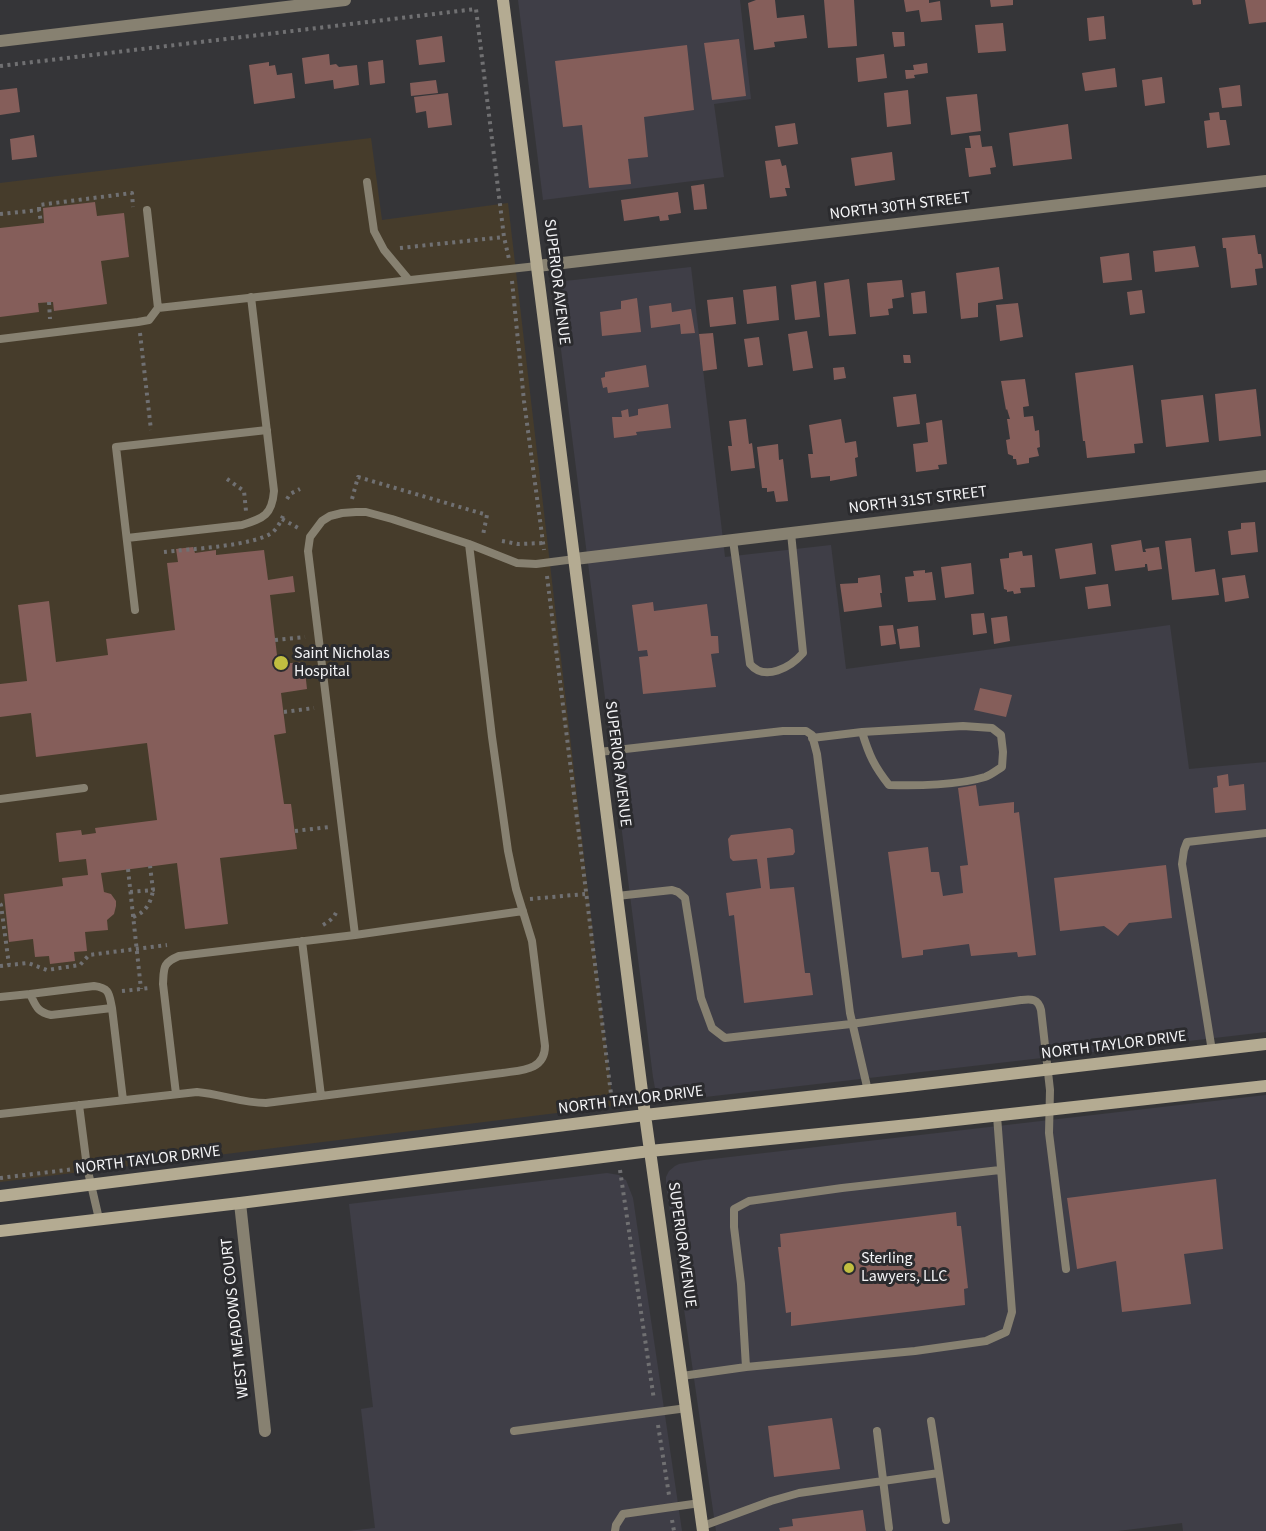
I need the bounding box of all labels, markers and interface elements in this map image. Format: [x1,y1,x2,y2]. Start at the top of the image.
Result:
street label: NORTH 30TH STREET [829,189,971,225]
street label: SUPERIOR AVENUE [539,218,573,346]
street label: NORTH 31ST STREET [848,483,988,519]
place label: Saint Nicholas Hospital [294,644,390,682]
marker: Saint Nicholas Hospital [272,654,290,672]
street label: SUPERIOR AVENUE [600,700,634,828]
street label: NORTH TAYLOR DRIVE [1040,1028,1188,1064]
street label: NORTH TAYLOR DRIVE [557,1083,705,1119]
street label: NORTH TAYLOR DRIVE [74,1143,222,1179]
street label: SUPERIOR AVENUE [663,1181,699,1309]
street label: WEST MEADOWS COURT [218,1237,254,1399]
place label: Sterling Lawyers, LLC [861,1249,947,1287]
marker: Sterling Lawyers, LLC [842,1261,856,1275]

